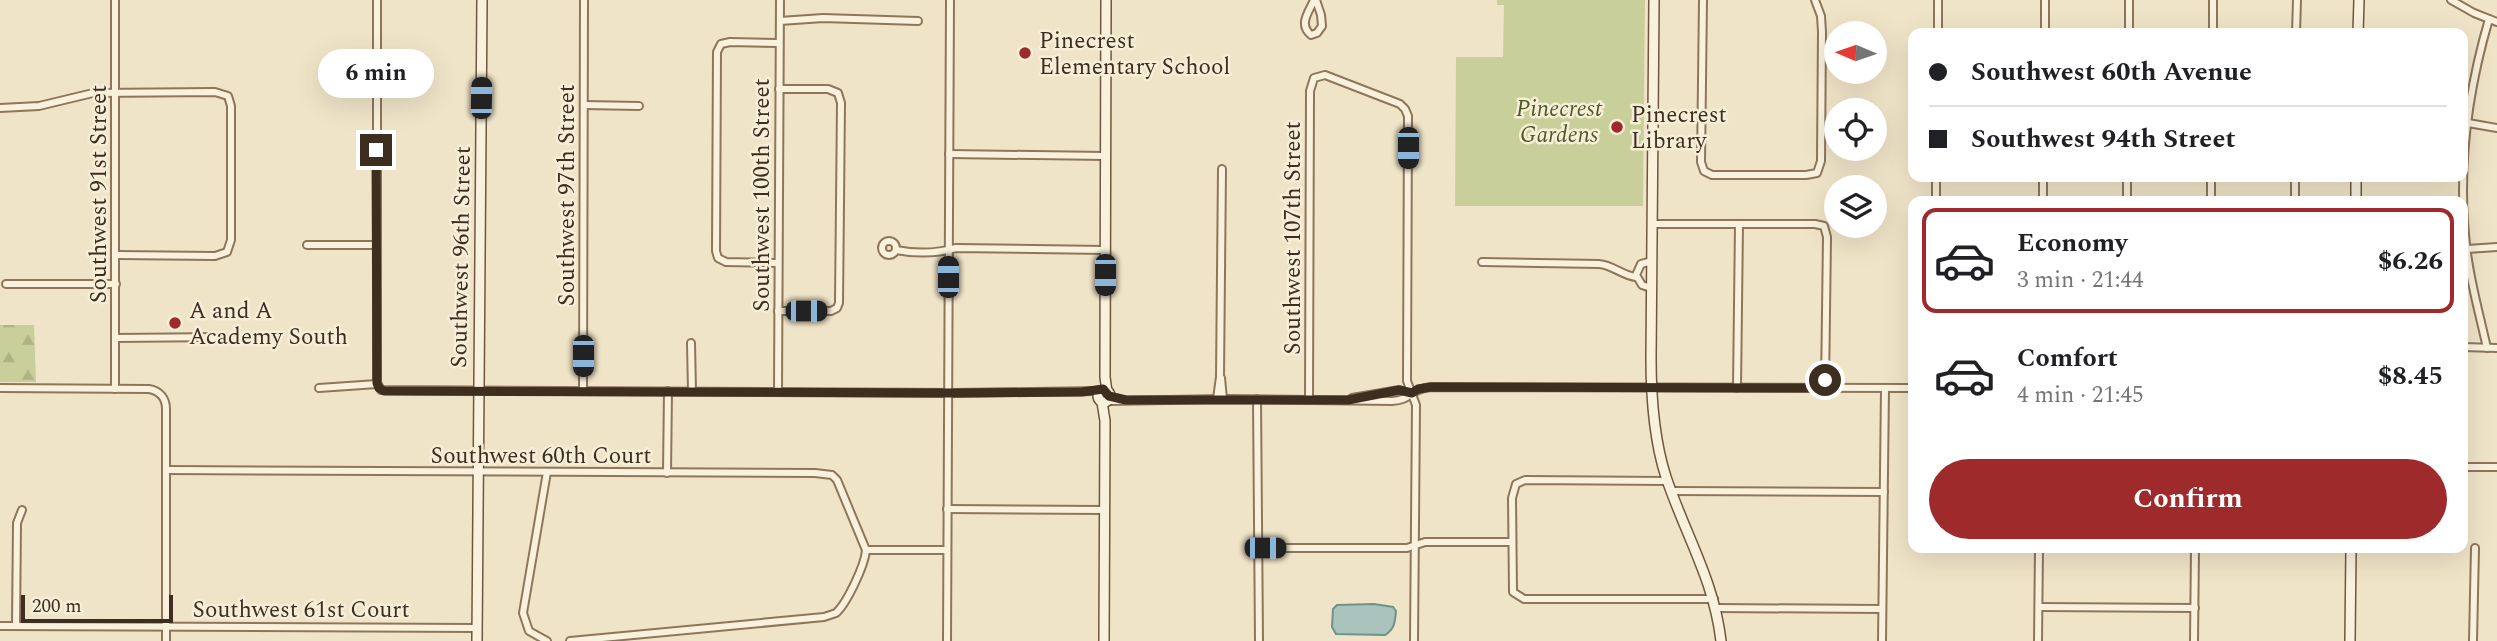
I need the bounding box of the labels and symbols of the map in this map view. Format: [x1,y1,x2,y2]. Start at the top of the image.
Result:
north arrow [1824,21,1886,84]
place label: Pinecrest Elementary School [1039,24,1230,85]
marker: Pinecrest Elementary School [1017,45,1033,61]
callout: 6 min [318,48,434,97]
car [471,77,492,119]
street label: Southwest 100th Street [745,78,780,312]
street label: Southwest 97th Street [550,84,585,306]
street label: Southwest 91st Street [82,85,117,303]
park label: Pinecrest Gardens [1516,92,1603,153]
place label: Pinecrest Library [1631,98,1727,159]
marker: Pinecrest Library [1609,119,1625,135]
street label: Southwest 107th Street [1276,121,1311,355]
car [1398,127,1419,169]
route end [360,134,392,166]
street label: Southwest 96th Street [442,146,481,368]
car [1095,254,1116,296]
car [938,256,959,298]
place label: A and A Academy South [189,294,348,355]
car [786,301,828,322]
marker: A and A Academy South [167,315,183,331]
car [573,335,594,377]
route start [1809,364,1841,396]
street label: Southwest 60th Court [431,439,651,474]
car [1245,538,1287,559]
scale bar [21,592,173,624]
street label: Southwest 61st Court [192,593,410,628]

